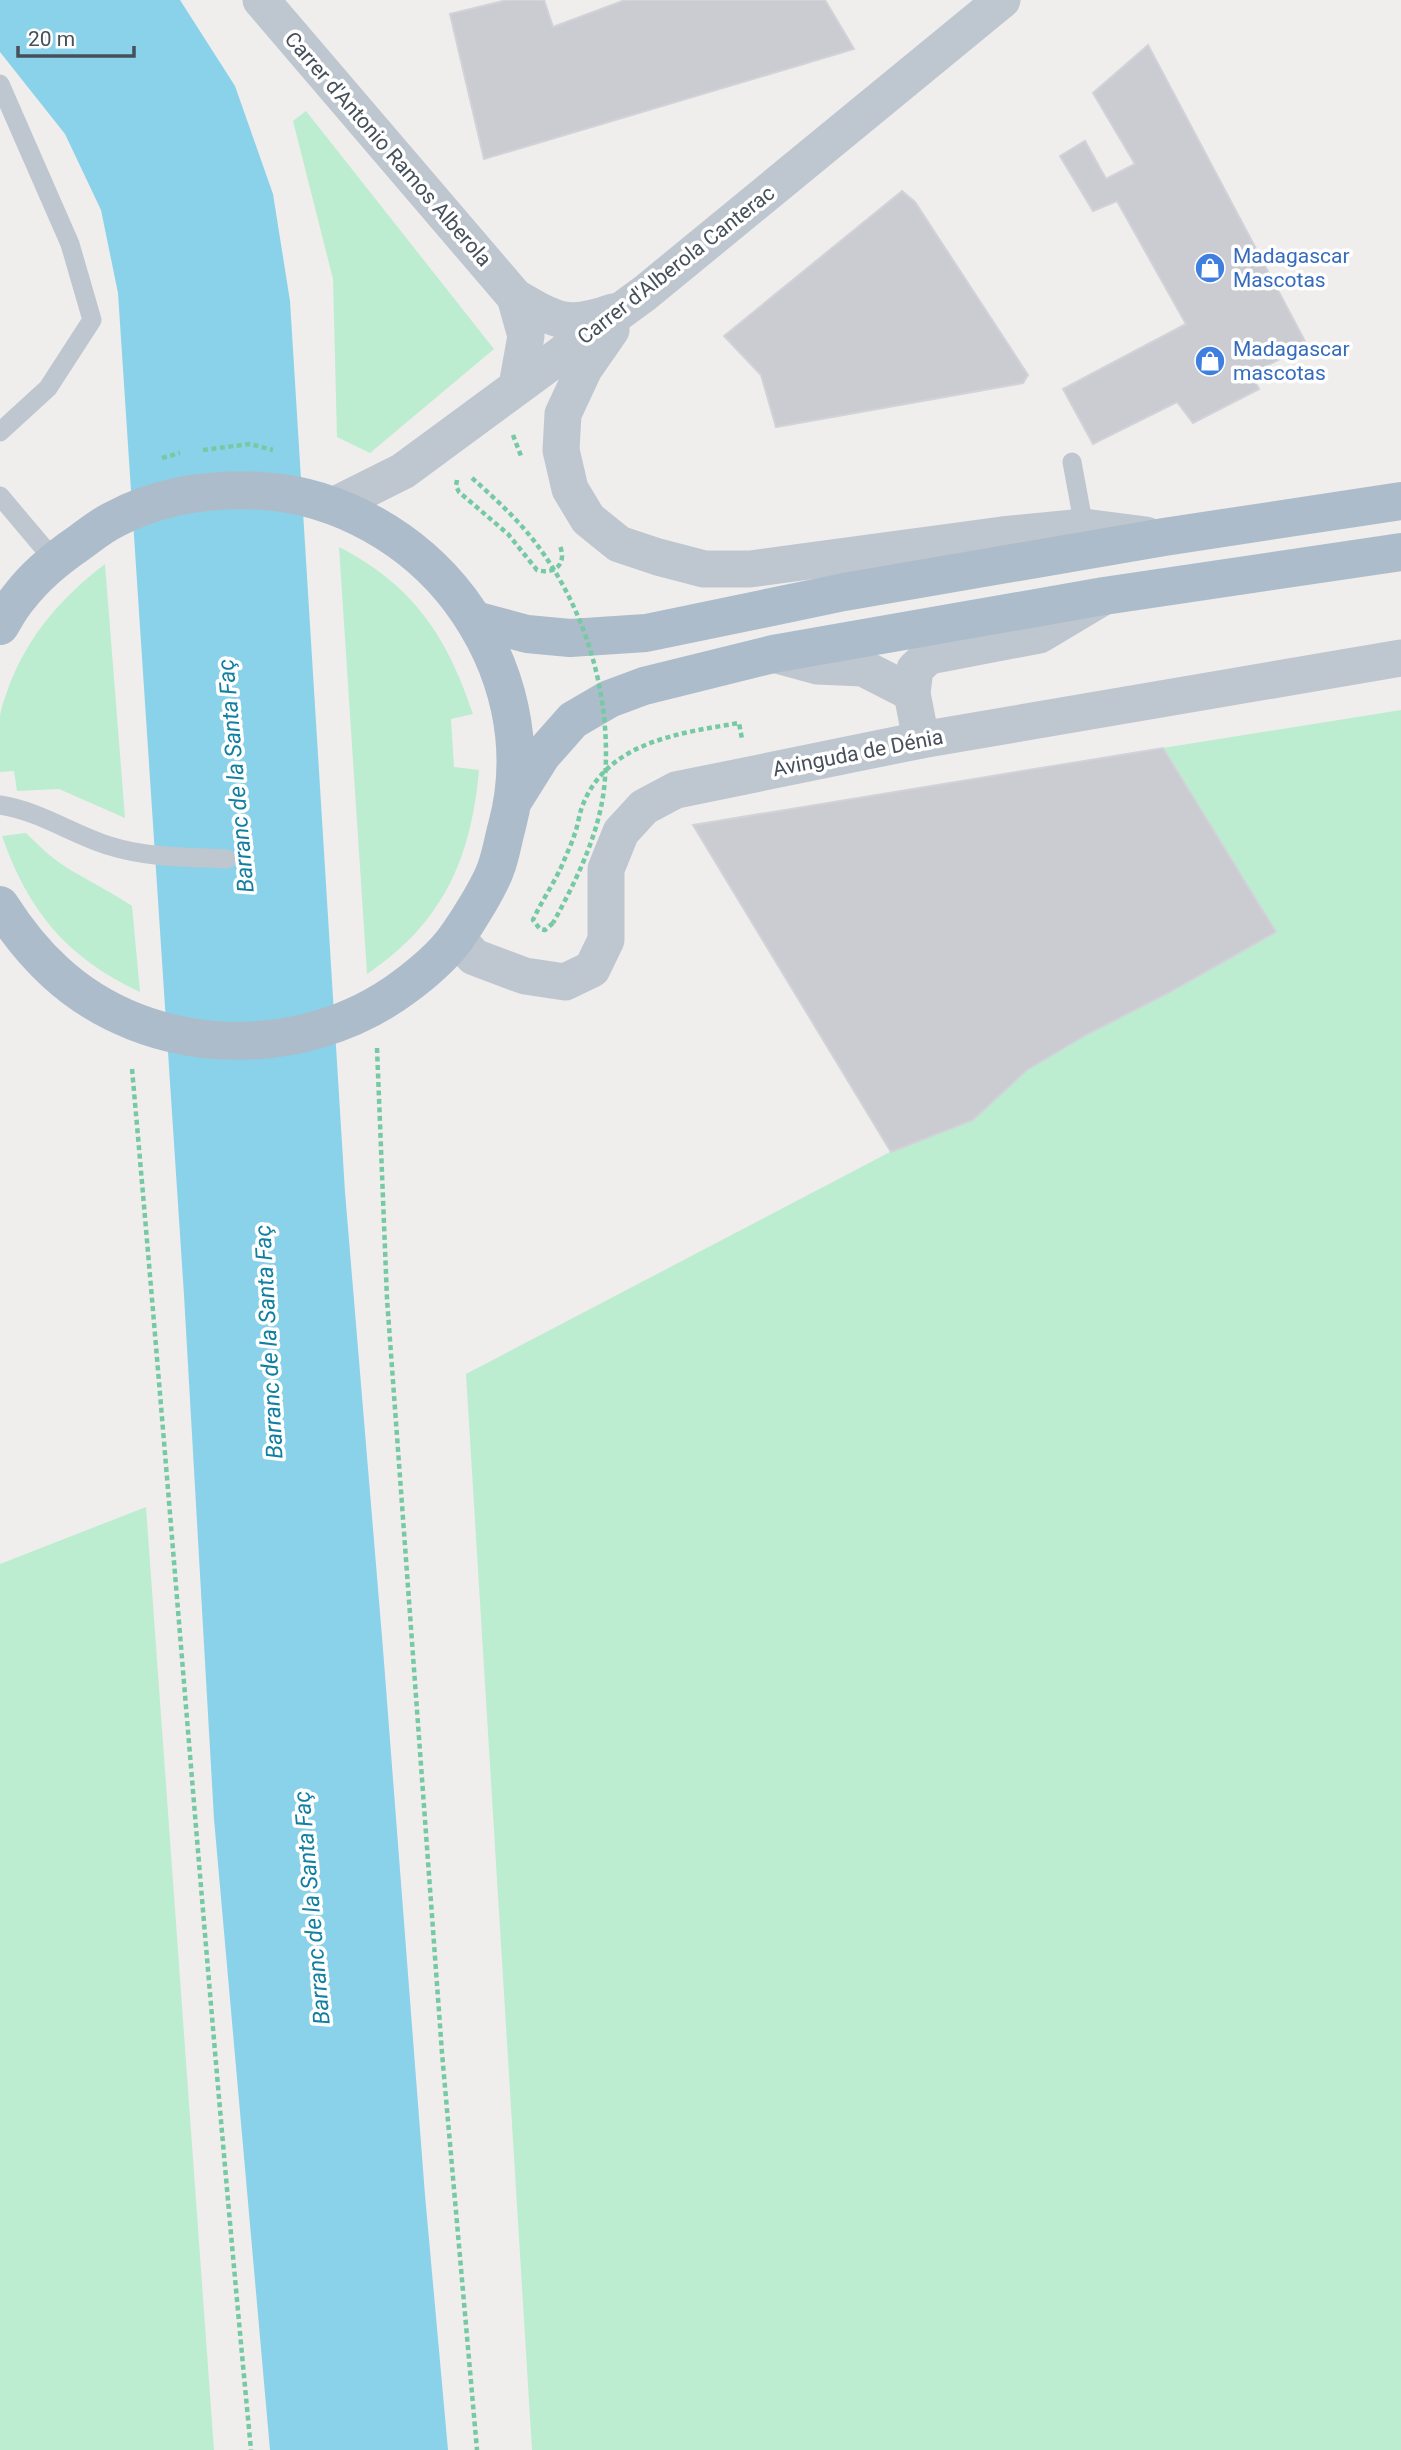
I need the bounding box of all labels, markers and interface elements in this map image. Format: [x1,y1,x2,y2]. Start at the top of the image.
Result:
scale bar [18,14,133,58]
text: 20 m [28,27,75,51]
street label: Carrer d'Antonio Ramos Alberola [280,27,496,271]
street label: Carrer d'Alberola Canterac [573,181,779,349]
place label: Madagascar Mascotas [1233,244,1350,292]
shop icon: Madagascar Mascotas [1193,251,1227,285]
place label: Madagascar mascotas [1233,337,1350,385]
shop icon: Madagascar mascotas [1193,344,1227,378]
water label: Barranc de la Santa Faç [212,658,260,894]
street label: Avinguda de Dénia [771,725,945,781]
water label: Barranc de la Santa Faç [249,1224,289,1460]
water label: Barranc de la Santa Faç [288,1790,336,2026]

